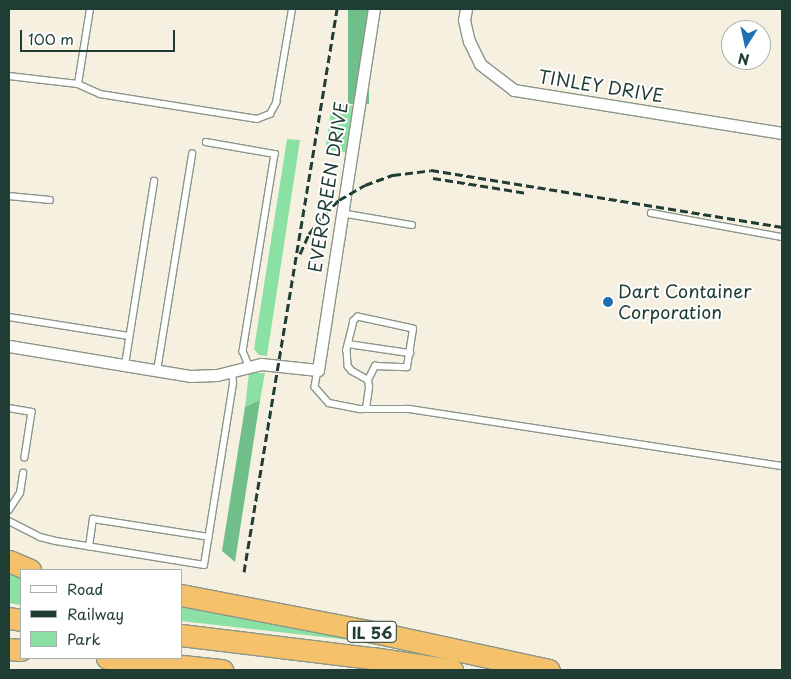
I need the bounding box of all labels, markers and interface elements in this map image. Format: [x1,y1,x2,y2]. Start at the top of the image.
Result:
scale bar [22,20,178,52]
north arrow [721,20,771,70]
text: 100 m [28,27,74,50]
text: N [736,48,751,71]
street label: TINLEY DRIVE [537,65,665,107]
street label: EVERGREEN DRIVE [304,100,352,274]
place label: Dart Container Corporation [618,281,751,324]
marker: Dart Container Corporation [602,296,614,308]
legend [20,569,182,659]
text: Road [67,577,103,600]
text: Railway [67,602,124,625]
road number: IL 56 [346,618,398,646]
text: Park [67,627,101,650]

